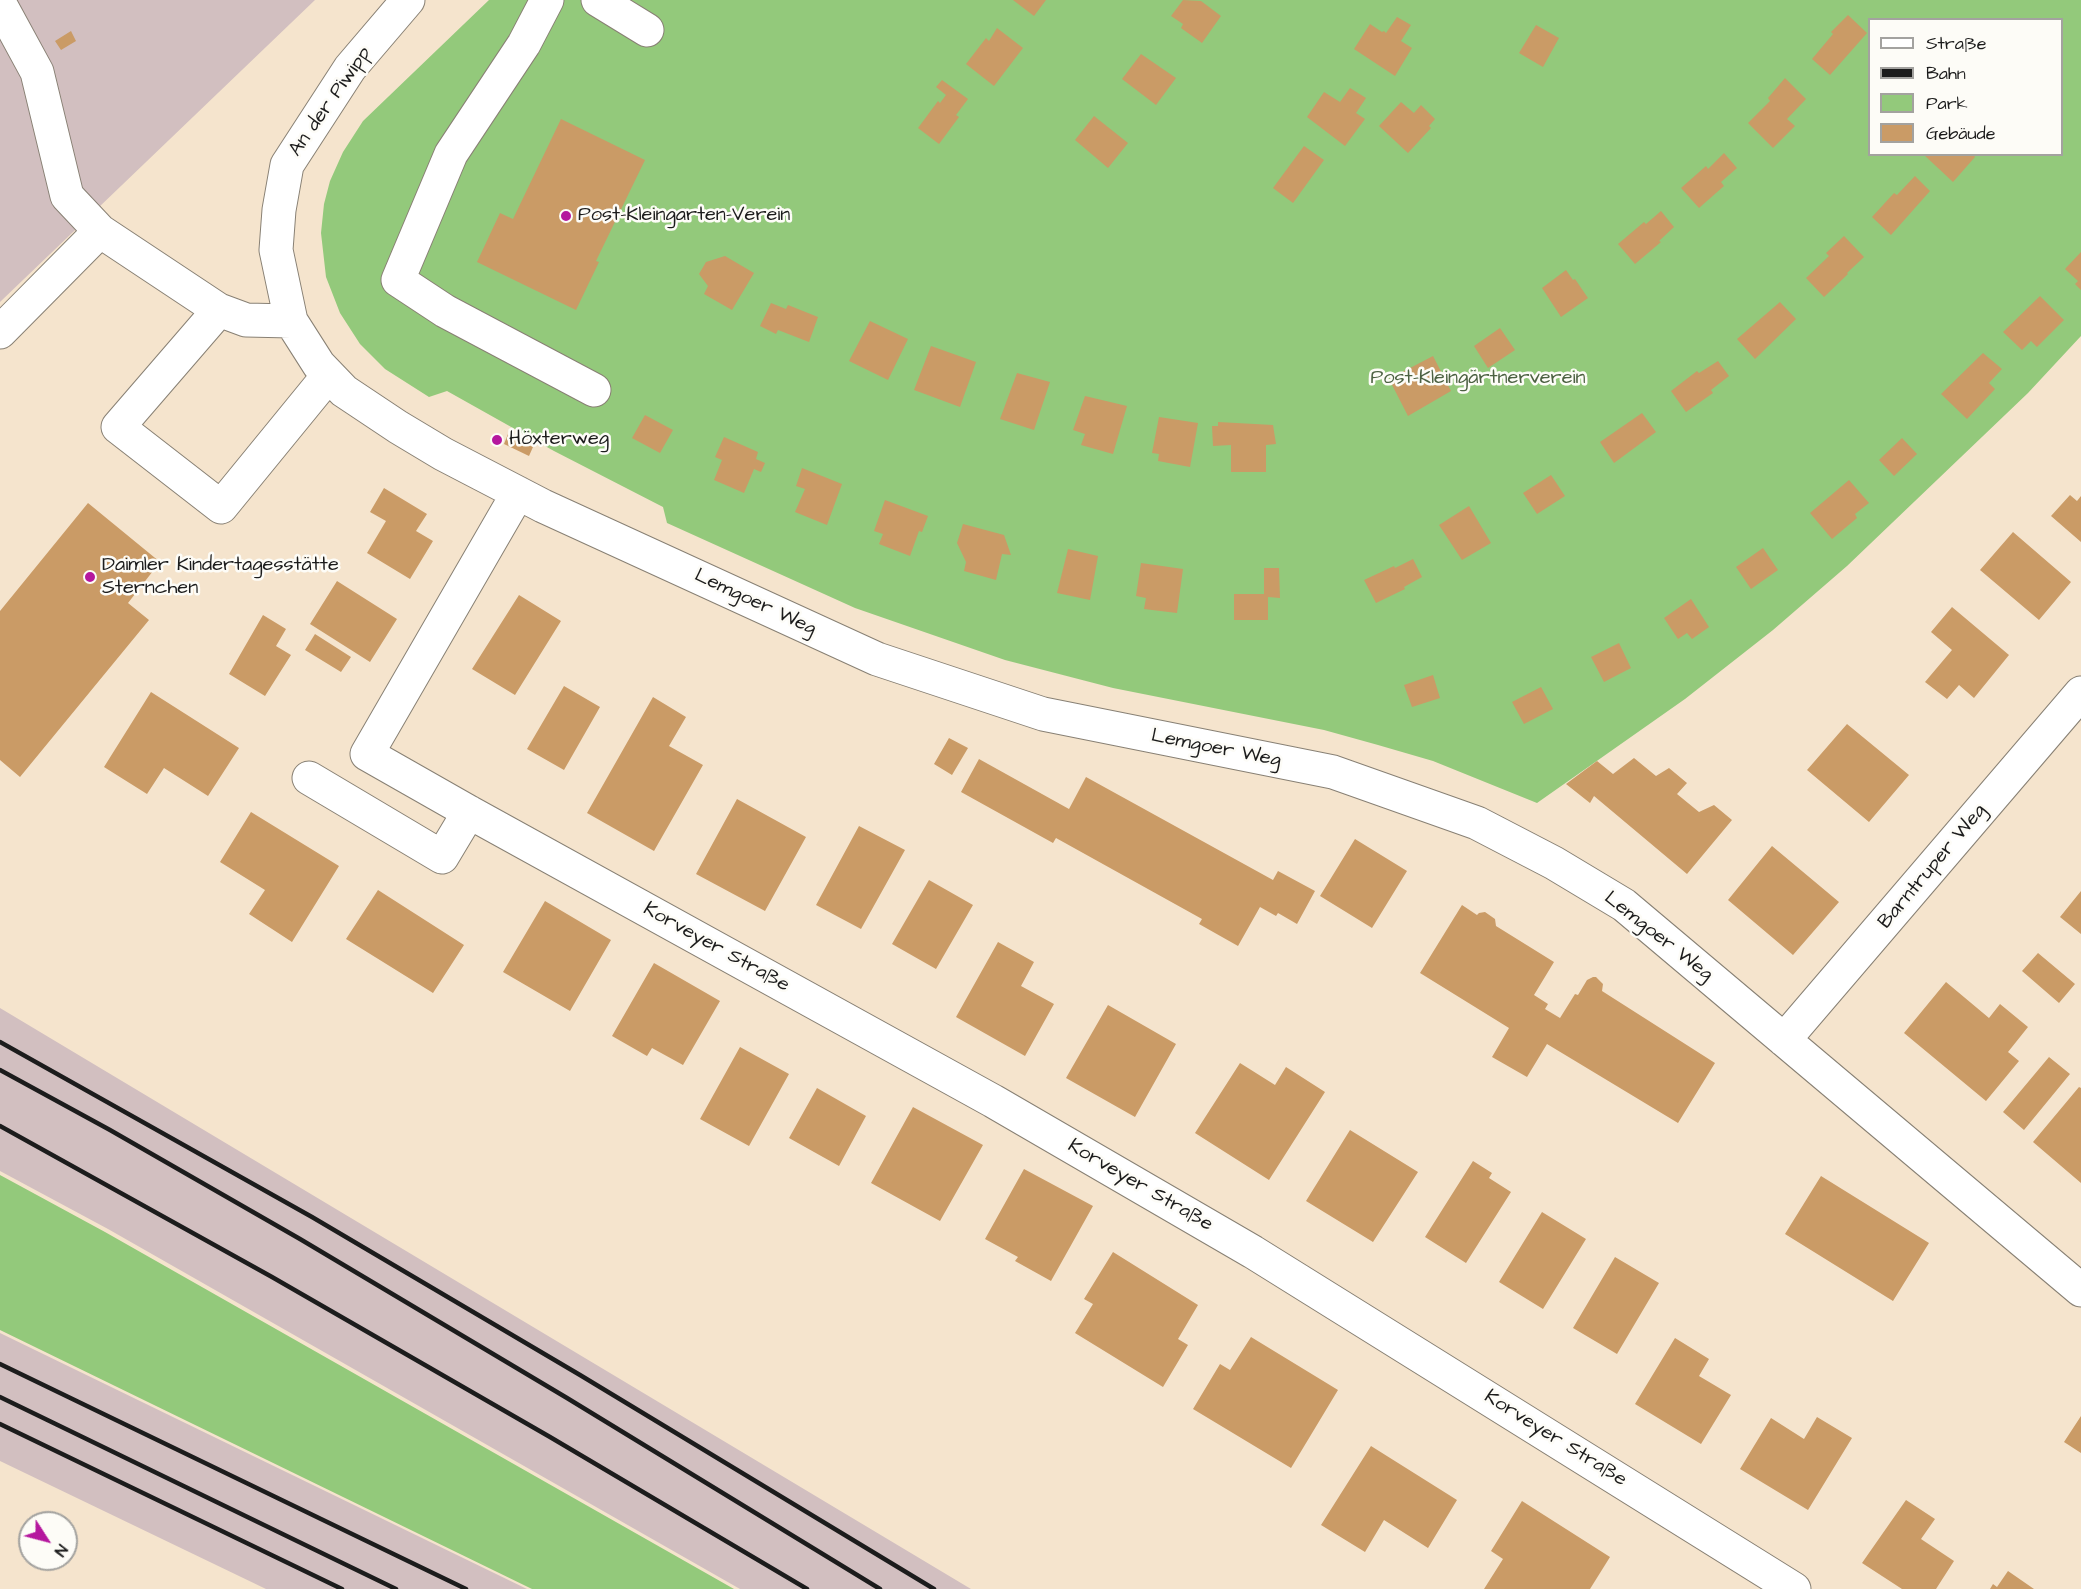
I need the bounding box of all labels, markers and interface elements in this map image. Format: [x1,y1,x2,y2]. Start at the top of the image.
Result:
legend [1868,18,2063,156]
text: Straße [1926,31,1986,56]
street label: An der Piwipp [284,43,378,161]
text: Bahn [1926,61,1966,86]
text: Park [1926,91,1968,116]
text: Gebäude [1926,121,1996,146]
place label: Post-Kleingarten-Verein [578,204,790,228]
marker: Post-Kleingarten-Verein [559,209,573,223]
park label: Post-Kleingärtnerverein [1371,367,1585,391]
place label: Höxterweg [509,428,609,452]
marker: Höxterweg [490,433,504,447]
place label: Daimler Kindertagesstätte Sternchen [102,554,339,601]
street label: Lemgoer Weg [690,564,820,642]
marker: Daimler Kindertagesstätte Sternchen [83,570,97,584]
street label: Lemgoer Weg [1149,725,1283,773]
street label: Barntruper Weg [1874,800,1992,934]
street label: Lemgoer Weg [1599,887,1717,987]
street label: Korveyer Straße [639,898,793,998]
street label: Korveyer Straße [1063,1135,1217,1237]
street label: Korveyer Straße [1479,1385,1631,1493]
north arrow [18,1511,78,1571]
text: N [49,1540,73,1561]

